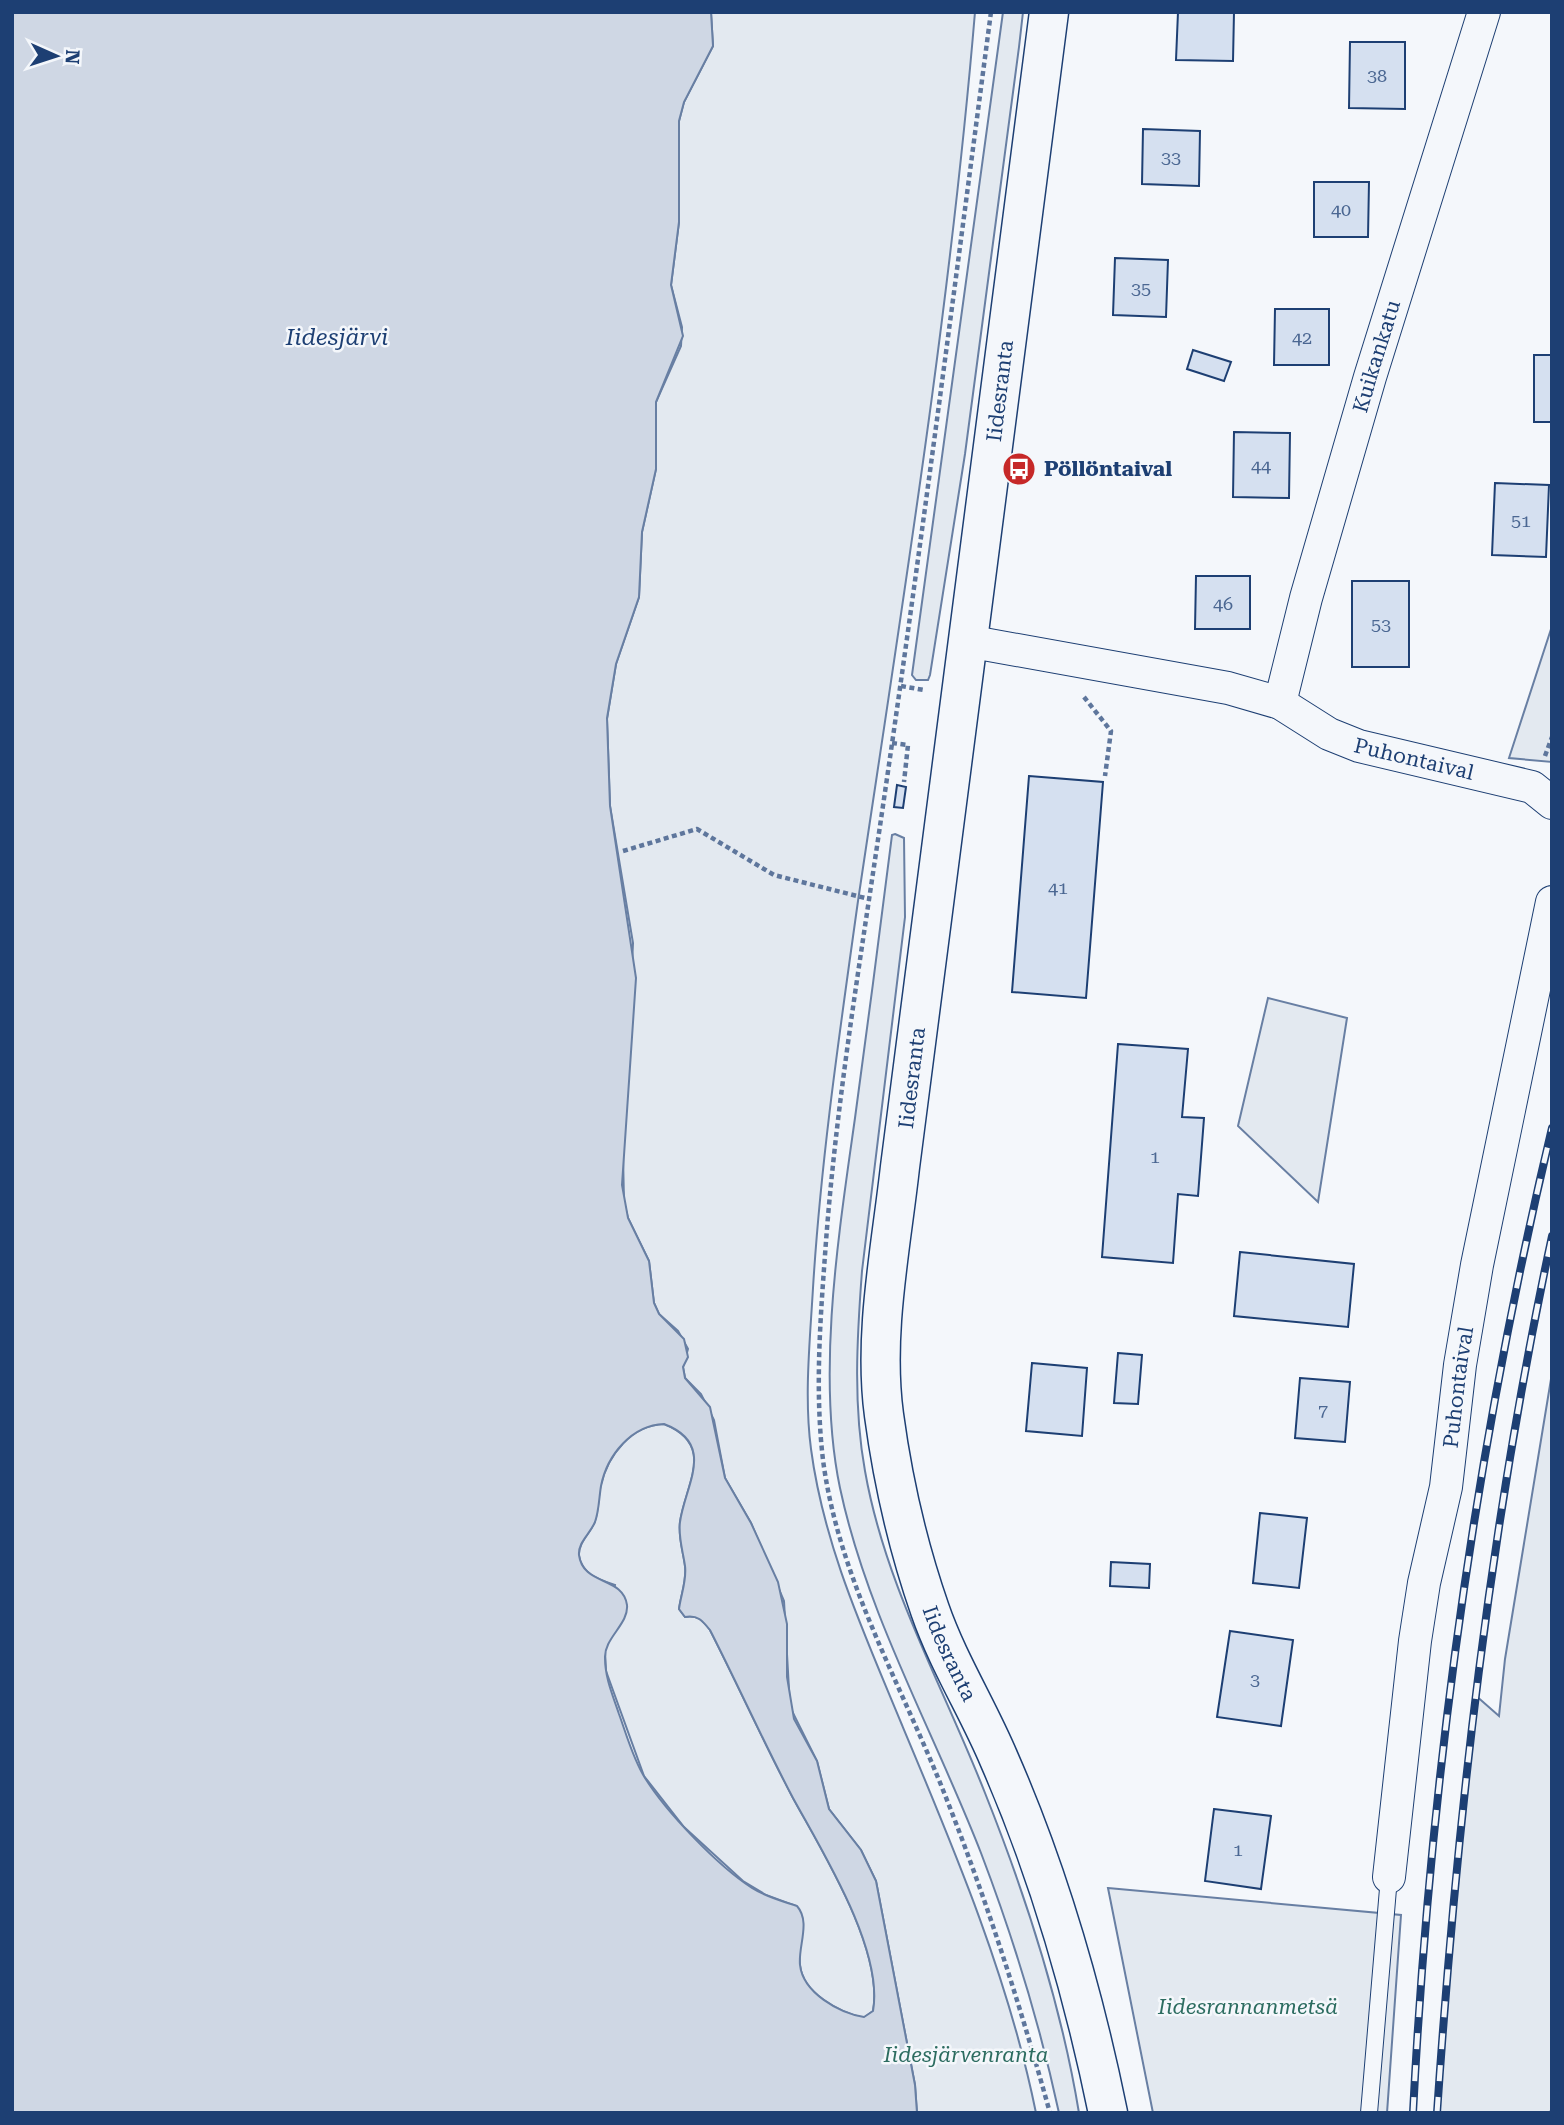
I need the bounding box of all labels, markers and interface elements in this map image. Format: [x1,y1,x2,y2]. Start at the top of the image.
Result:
north arrow [21,21,91,91]
text: N [61,49,84,65]
house number: 38 [1367,65,1387,86]
house number: 33 [1161,147,1181,168]
house number: 40 [1331,199,1351,220]
house number: 35 [1131,278,1151,299]
street label: Kuikankatu [1348,297,1405,415]
water label: Iidesjärvi [285,324,388,351]
house number: 42 [1292,327,1312,348]
street label: Iidesranta [982,338,1018,443]
bus stop icon: Pöllöntaival [1000,450,1038,488]
house number: 44 [1251,455,1271,476]
place label: Pöllöntaival [1044,457,1172,481]
house number: 51 [1511,510,1531,531]
house number: 46 [1213,593,1233,614]
house number: 53 [1371,614,1391,635]
street label: Puhontaival [1352,733,1477,785]
house number: 41 [1048,877,1068,898]
street label: Iidesranta [894,1025,930,1130]
house number: 1 [1150,1146,1160,1167]
street label: Puhontaival [1439,1324,1478,1449]
house number: 7 [1318,1400,1328,1421]
street label: Iidesranta [918,1603,982,1706]
house number: 3 [1250,1669,1260,1690]
house number: 1 [1233,1839,1243,1860]
park label: Iidesrannanmetsä [1157,1995,1338,2019]
park label: Iidesjärvenranta [883,2043,1048,2067]

